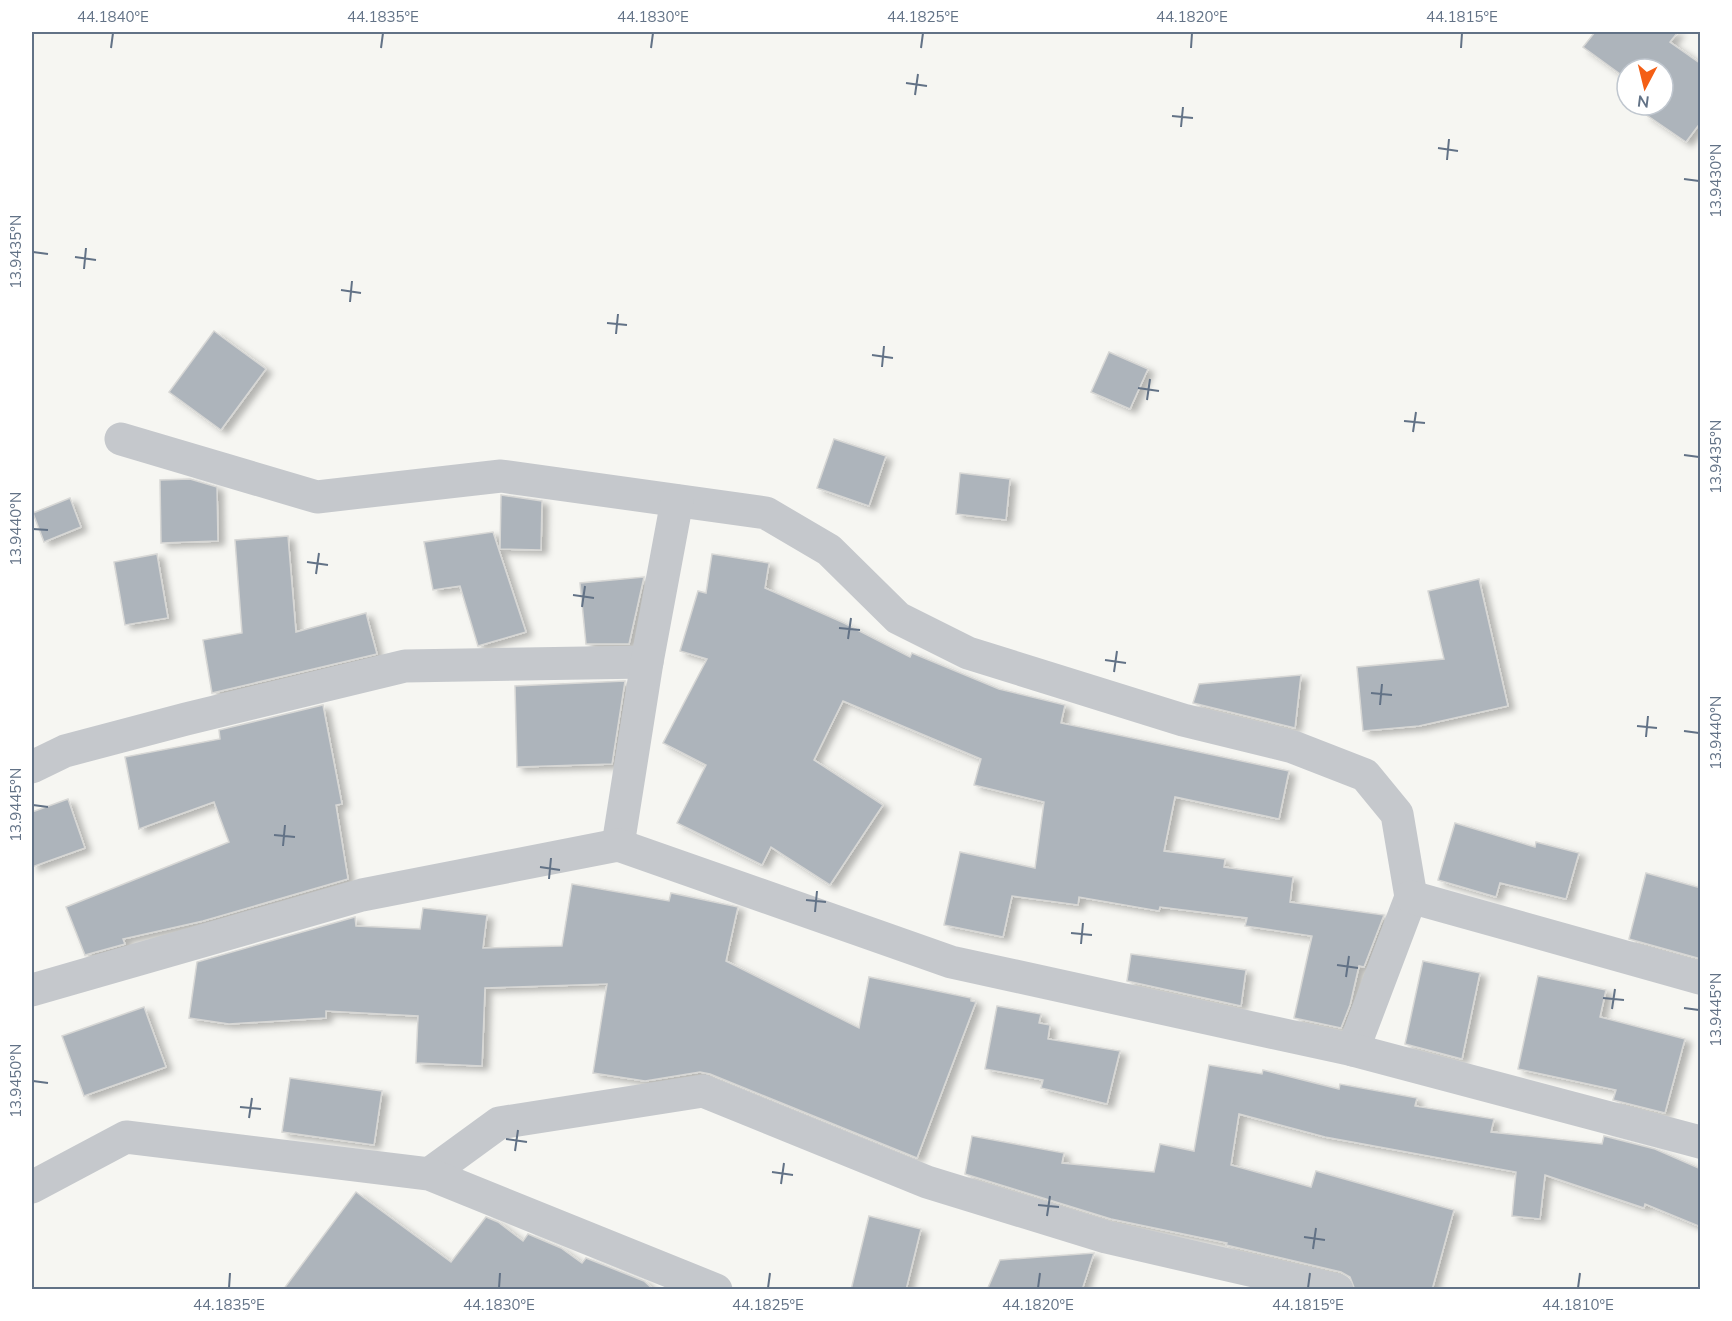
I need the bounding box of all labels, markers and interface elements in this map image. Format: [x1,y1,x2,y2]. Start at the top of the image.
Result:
text: 44.1840°E [77,7,149,26]
text: 44.1835°E [347,7,419,26]
text: 44.1830°E [617,7,689,26]
text: 44.1825°E [887,7,959,26]
text: 44.1820°E [1156,7,1228,26]
text: 44.1815°E [1426,7,1498,26]
north arrow [1615,57,1675,117]
text: N [1636,91,1650,113]
text: 13.9430°N [1706,144,1725,218]
text: 13.9435°N [6,215,25,289]
text: 13.9435°N [1706,420,1725,494]
text: 13.9440°N [6,492,25,566]
text: 13.9440°N [1706,696,1725,770]
text: 13.9445°N [6,768,25,842]
text: 13.9445°N [1706,973,1725,1047]
text: 13.9450°N [6,1044,25,1118]
text: 44.1835°E [193,1295,265,1314]
text: 44.1830°E [463,1295,535,1314]
text: 44.1825°E [732,1295,804,1314]
text: 44.1820°E [1002,1295,1074,1314]
text: 44.1815°E [1272,1295,1344,1314]
text: 44.1810°E [1542,1295,1614,1314]

